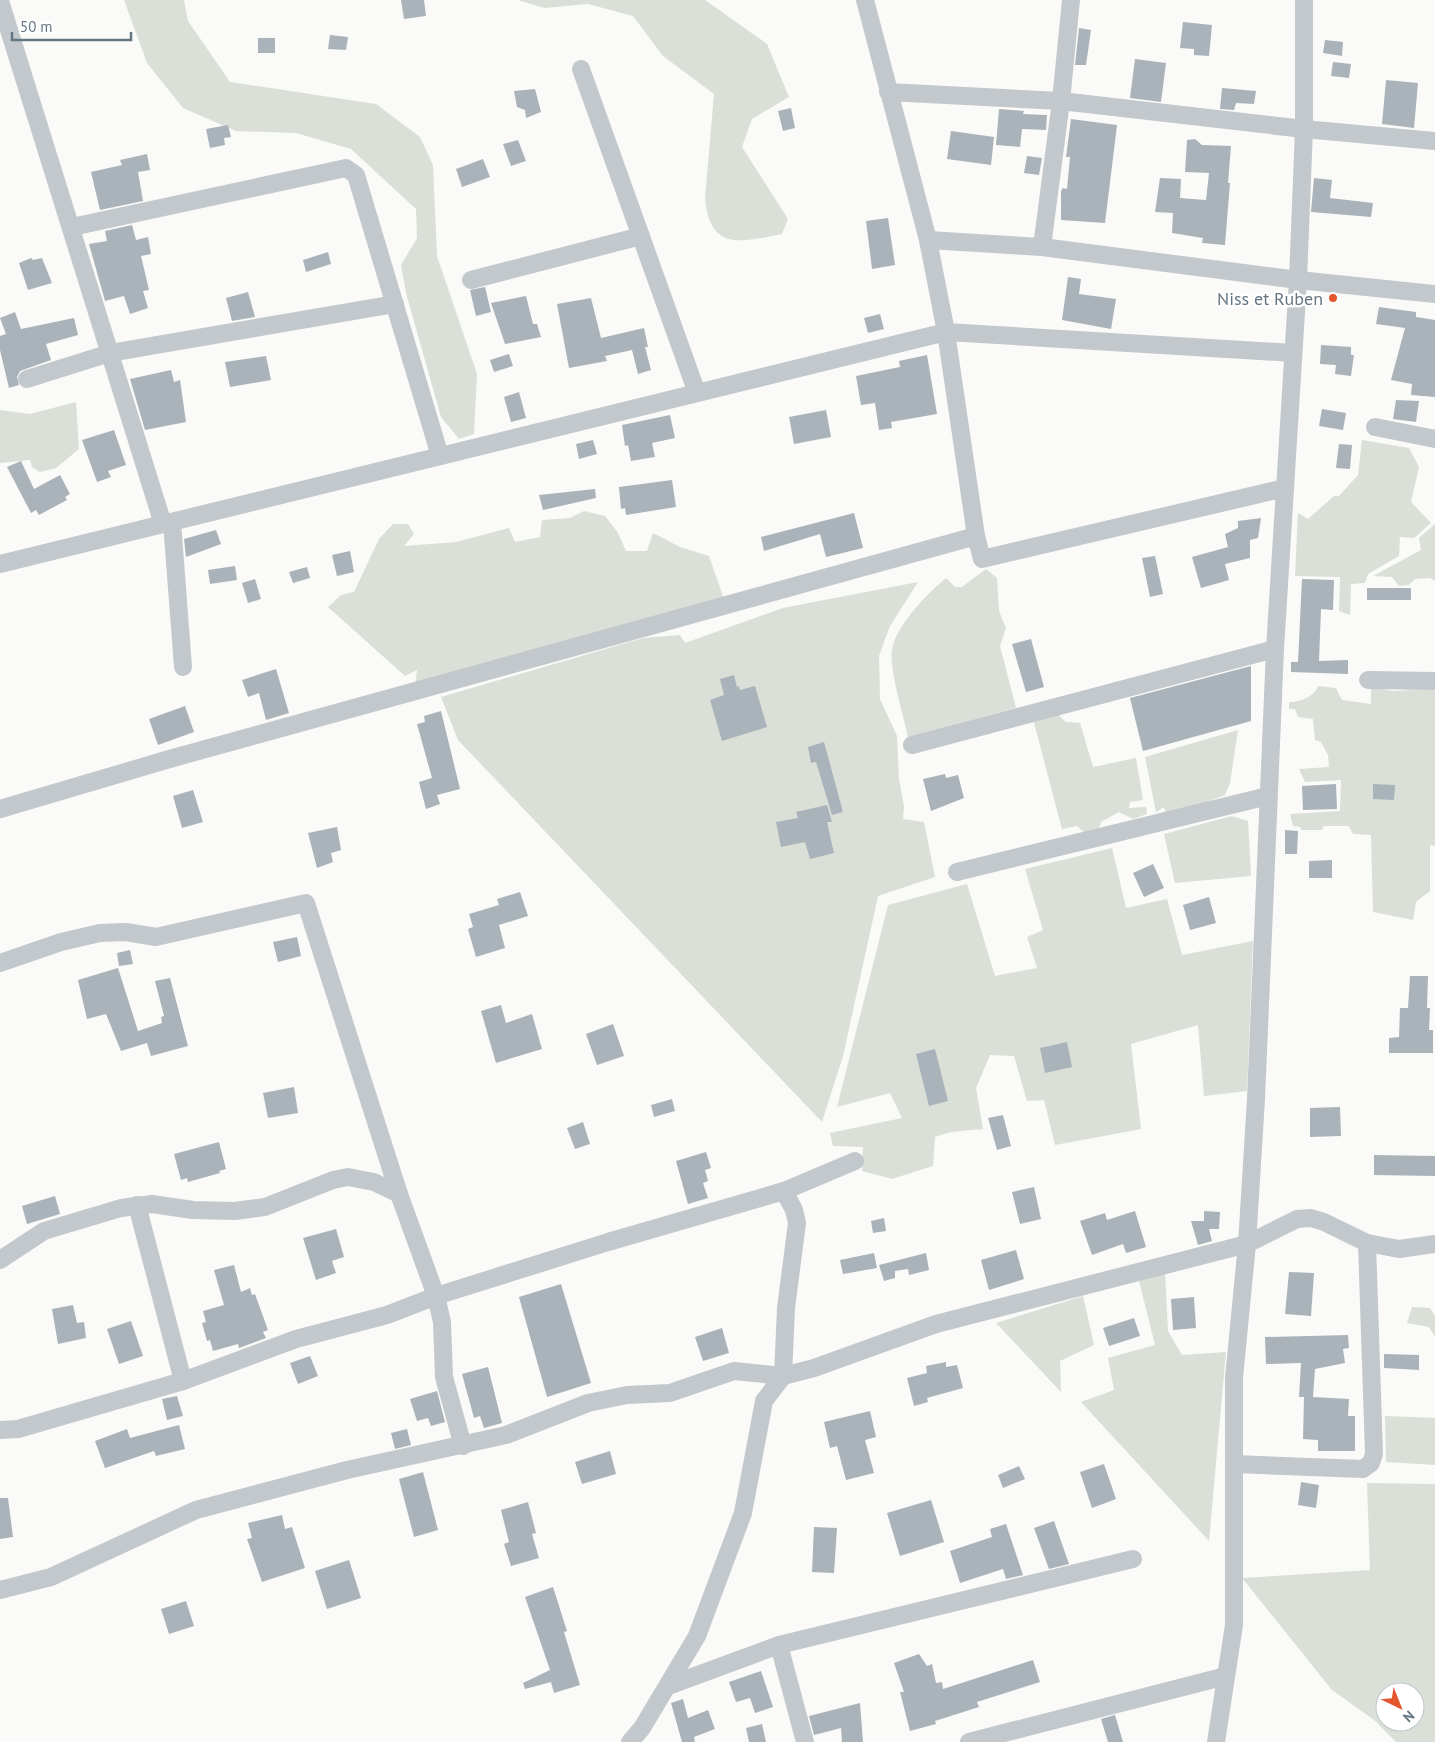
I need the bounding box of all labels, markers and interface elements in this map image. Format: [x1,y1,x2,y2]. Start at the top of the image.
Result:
scale bar [12,10,131,42]
text: 50 m [20,17,53,36]
place label: Niss et Ruben [1217,287,1323,310]
marker: Niss et Ruben [1327,292,1339,304]
north arrow [1375,1682,1425,1732]
text: N [1399,1707,1418,1726]

